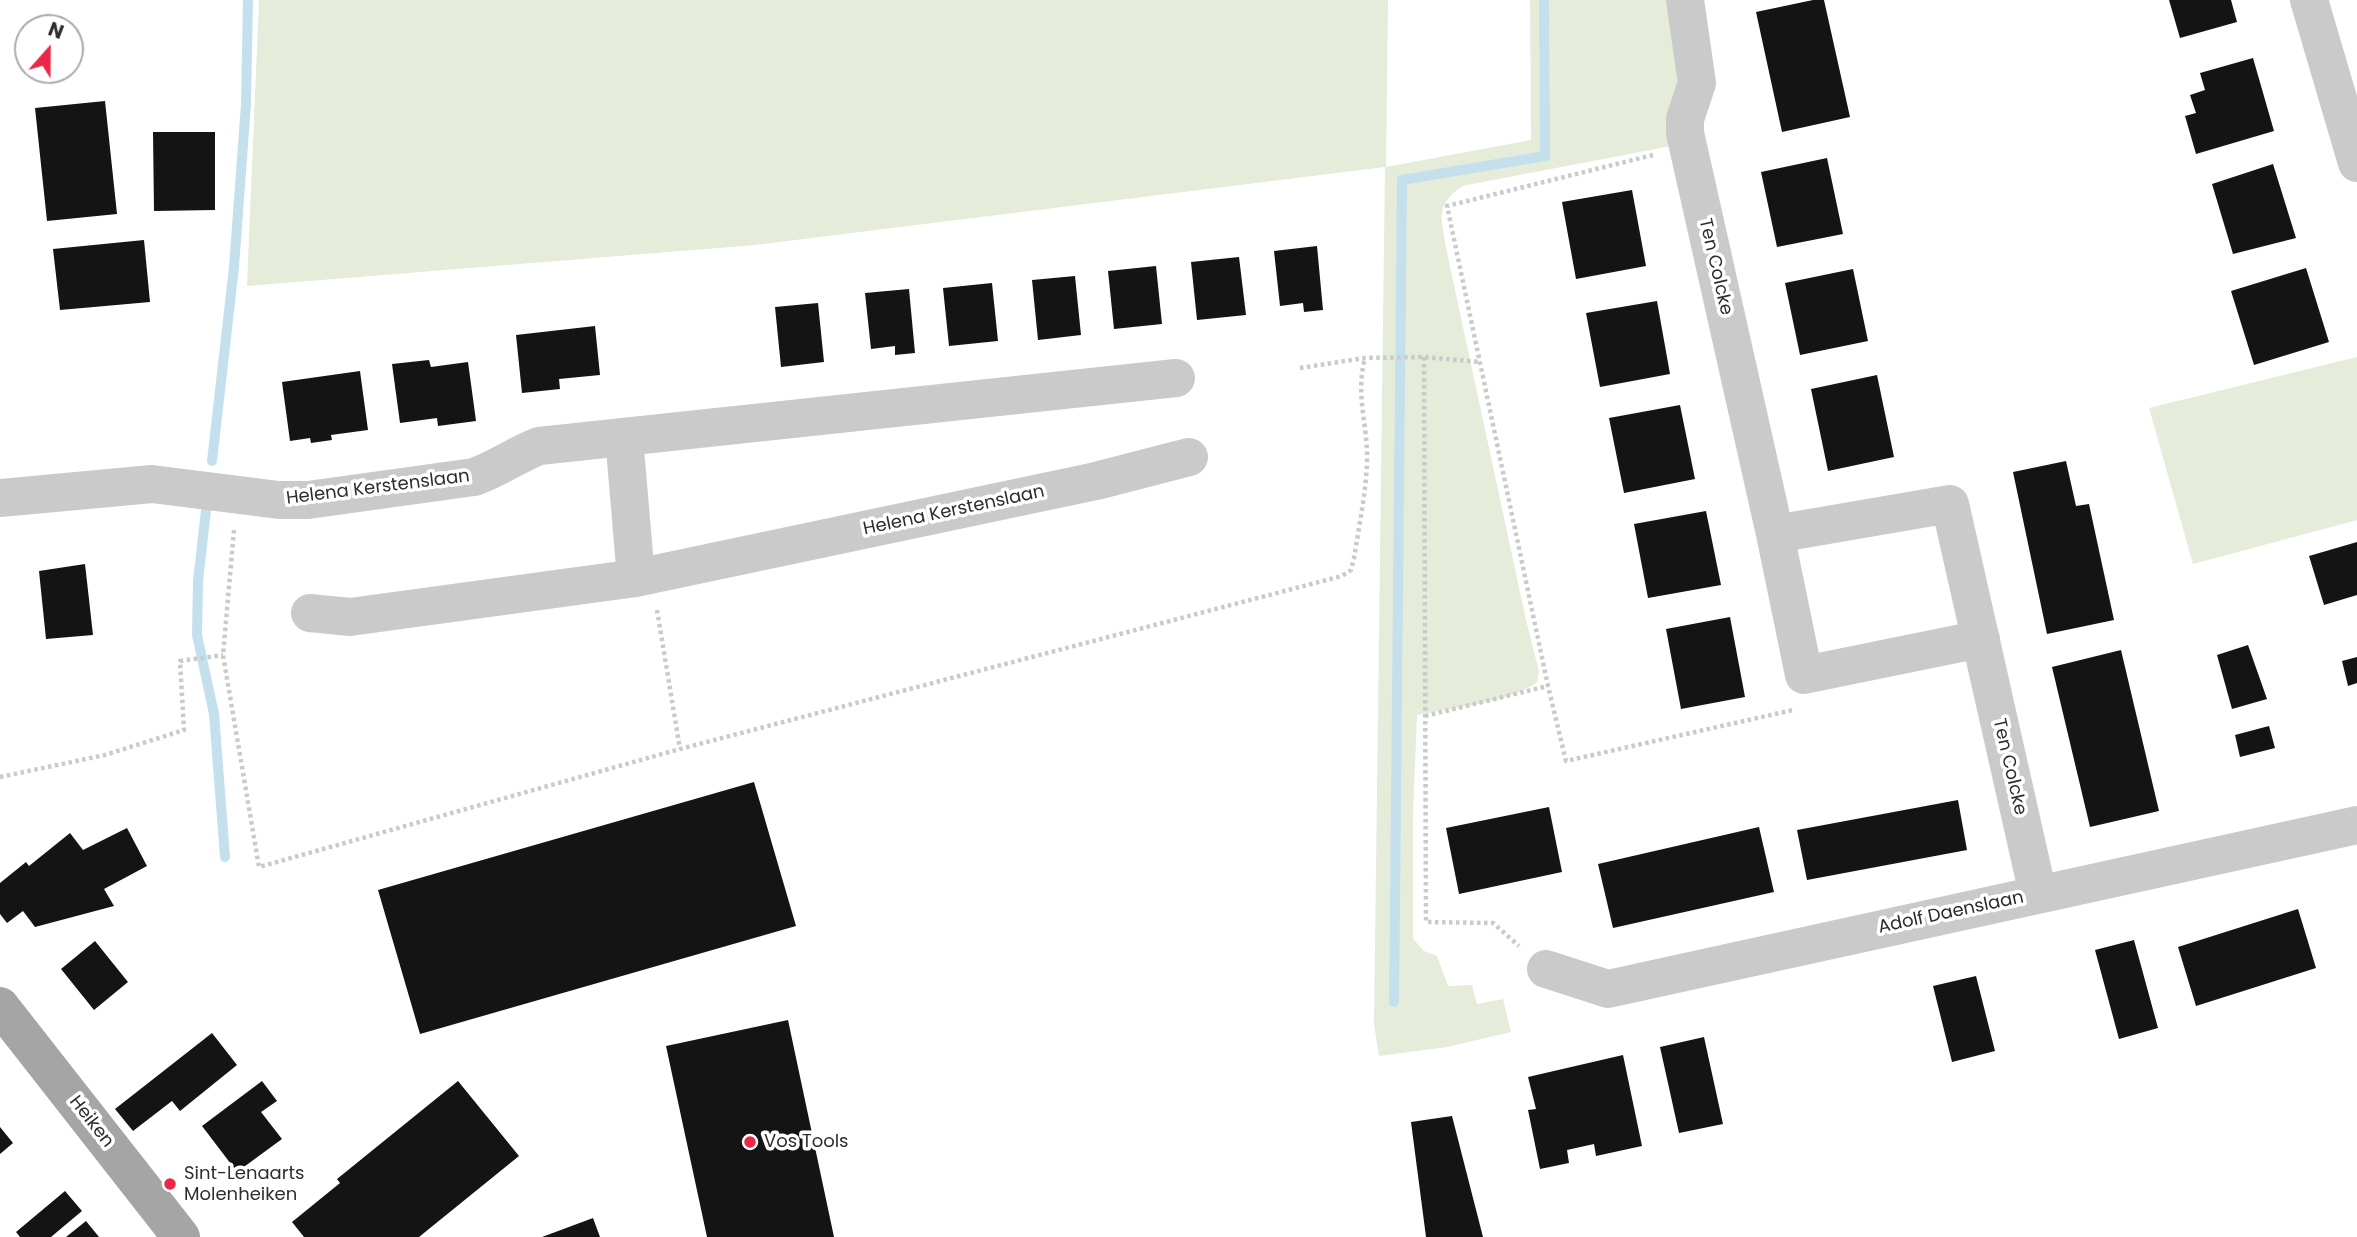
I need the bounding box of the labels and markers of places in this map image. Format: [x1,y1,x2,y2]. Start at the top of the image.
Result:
place label: Vos Tools [764,1131,848,1153]
marker: Vos Tools [742,1134,758,1150]
place label: Sint-Lenaarts Molenheiken [184,1163,304,1206]
marker: Sint-Lenaarts Molenheiken [162,1176,178,1192]

